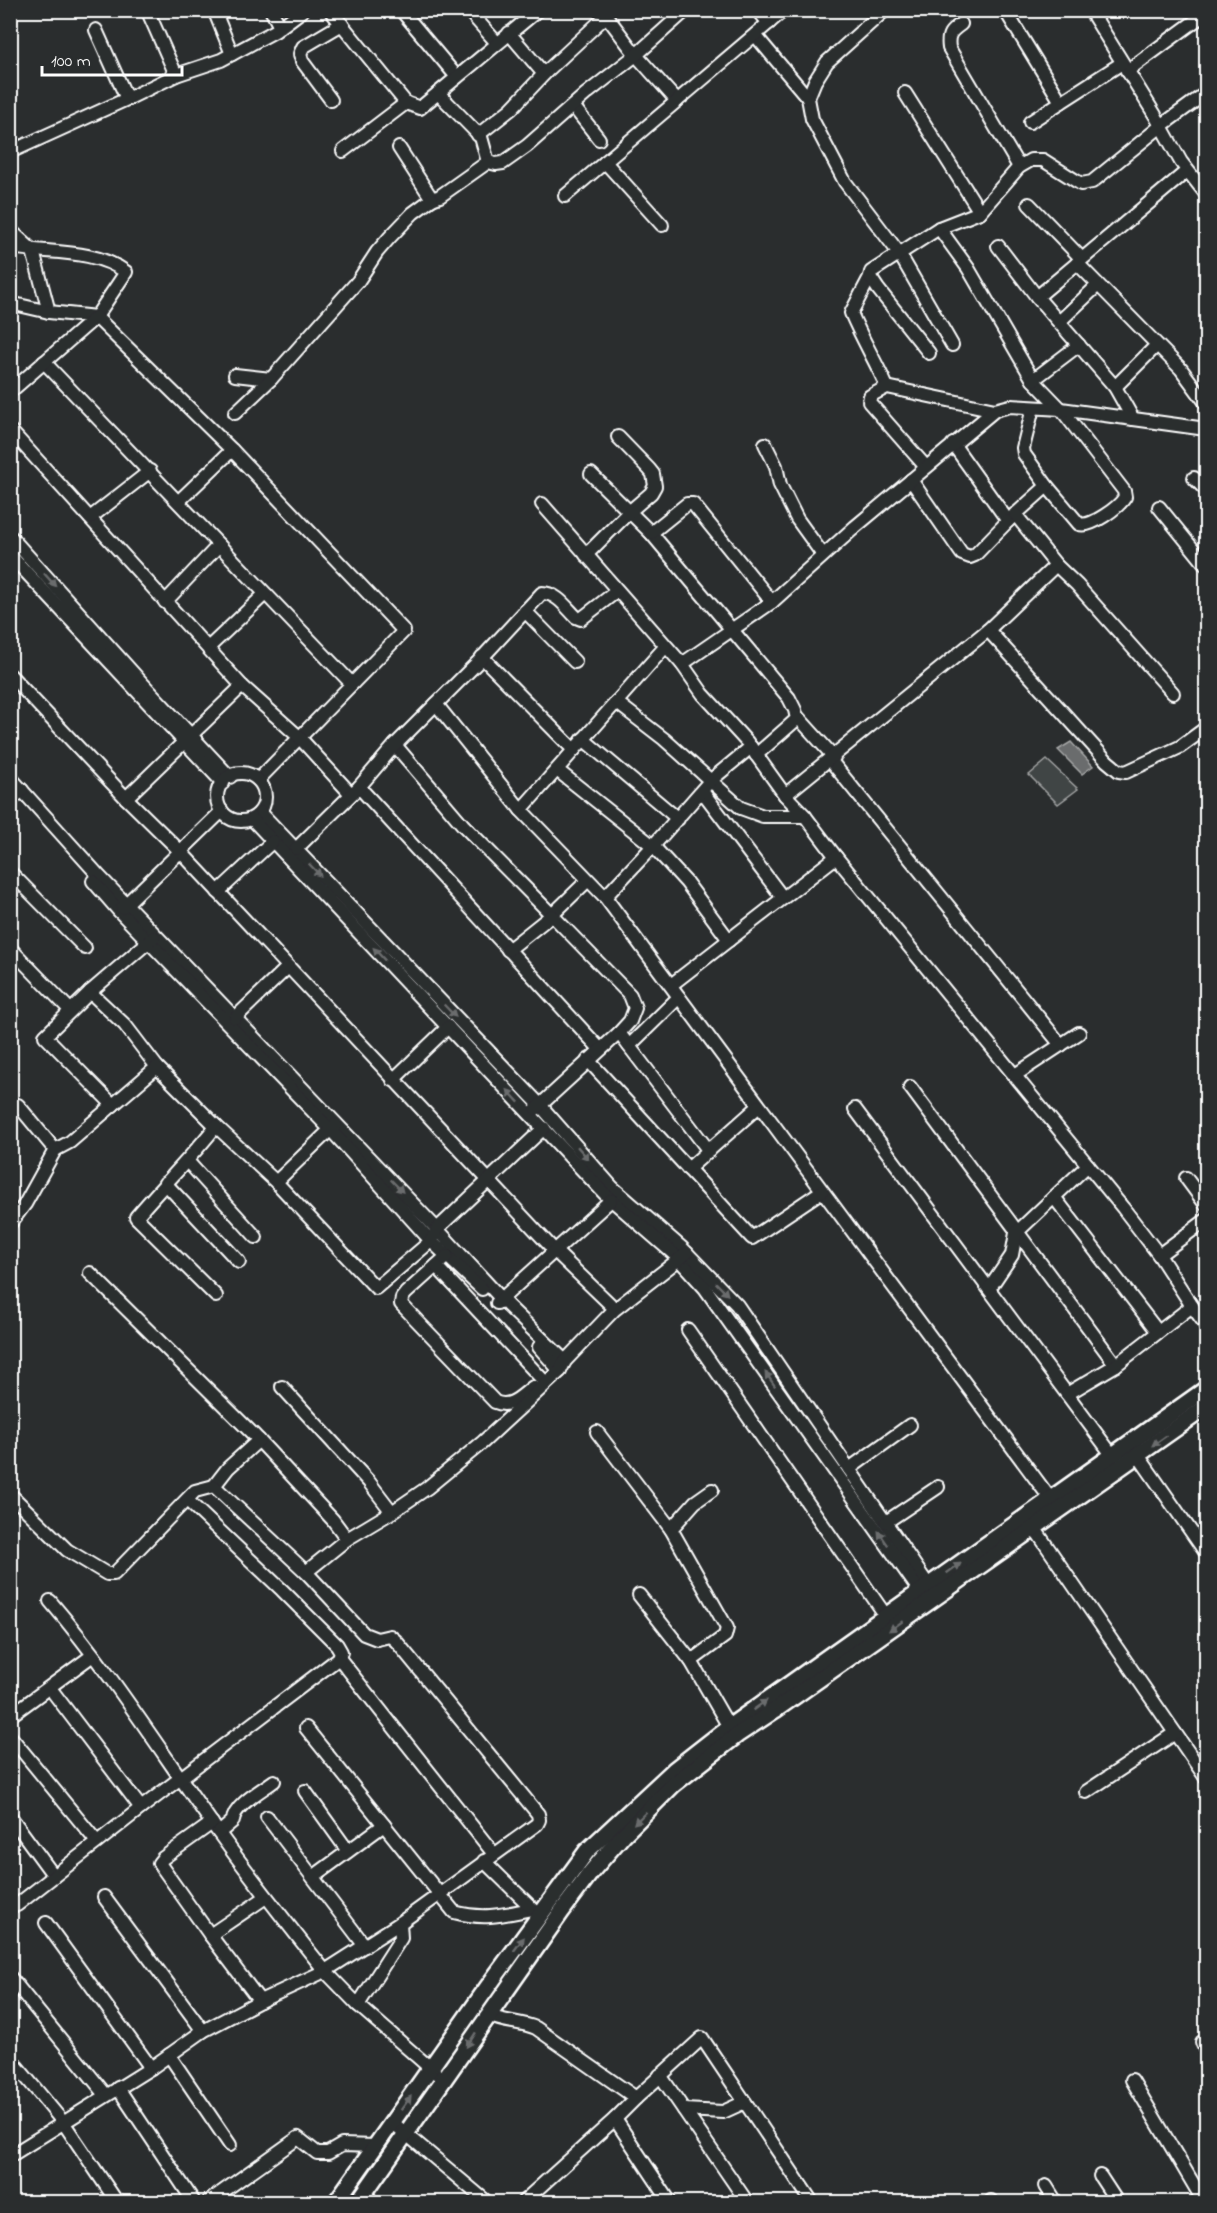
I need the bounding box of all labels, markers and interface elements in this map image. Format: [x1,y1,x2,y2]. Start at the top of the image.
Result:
scale bar [42,39,182,77]
text: 100 m [51,49,91,75]
one-way arrow [43,572,57,587]
one-way arrow [308,862,322,877]
one-way arrow [373,947,386,962]
one-way arrow [443,1003,457,1018]
one-way arrow [506,1090,520,1104]
one-way arrow [576,1146,589,1161]
one-way arrow [389,1179,403,1193]
one-way arrow [715,1282,729,1297]
one-way arrow [764,1371,776,1387]
one-way arrow [1151,1435,1167,1447]
one-way arrow [877,1530,889,1546]
one-way arrow [945,1562,961,1574]
one-way arrow [889,1620,905,1632]
one-way arrow [751,1699,767,1711]
one-way arrow [634,1811,648,1825]
one-way arrow [513,1937,525,1953]
one-way arrow [465,2031,477,2047]
one-way arrow [400,2096,412,2112]

